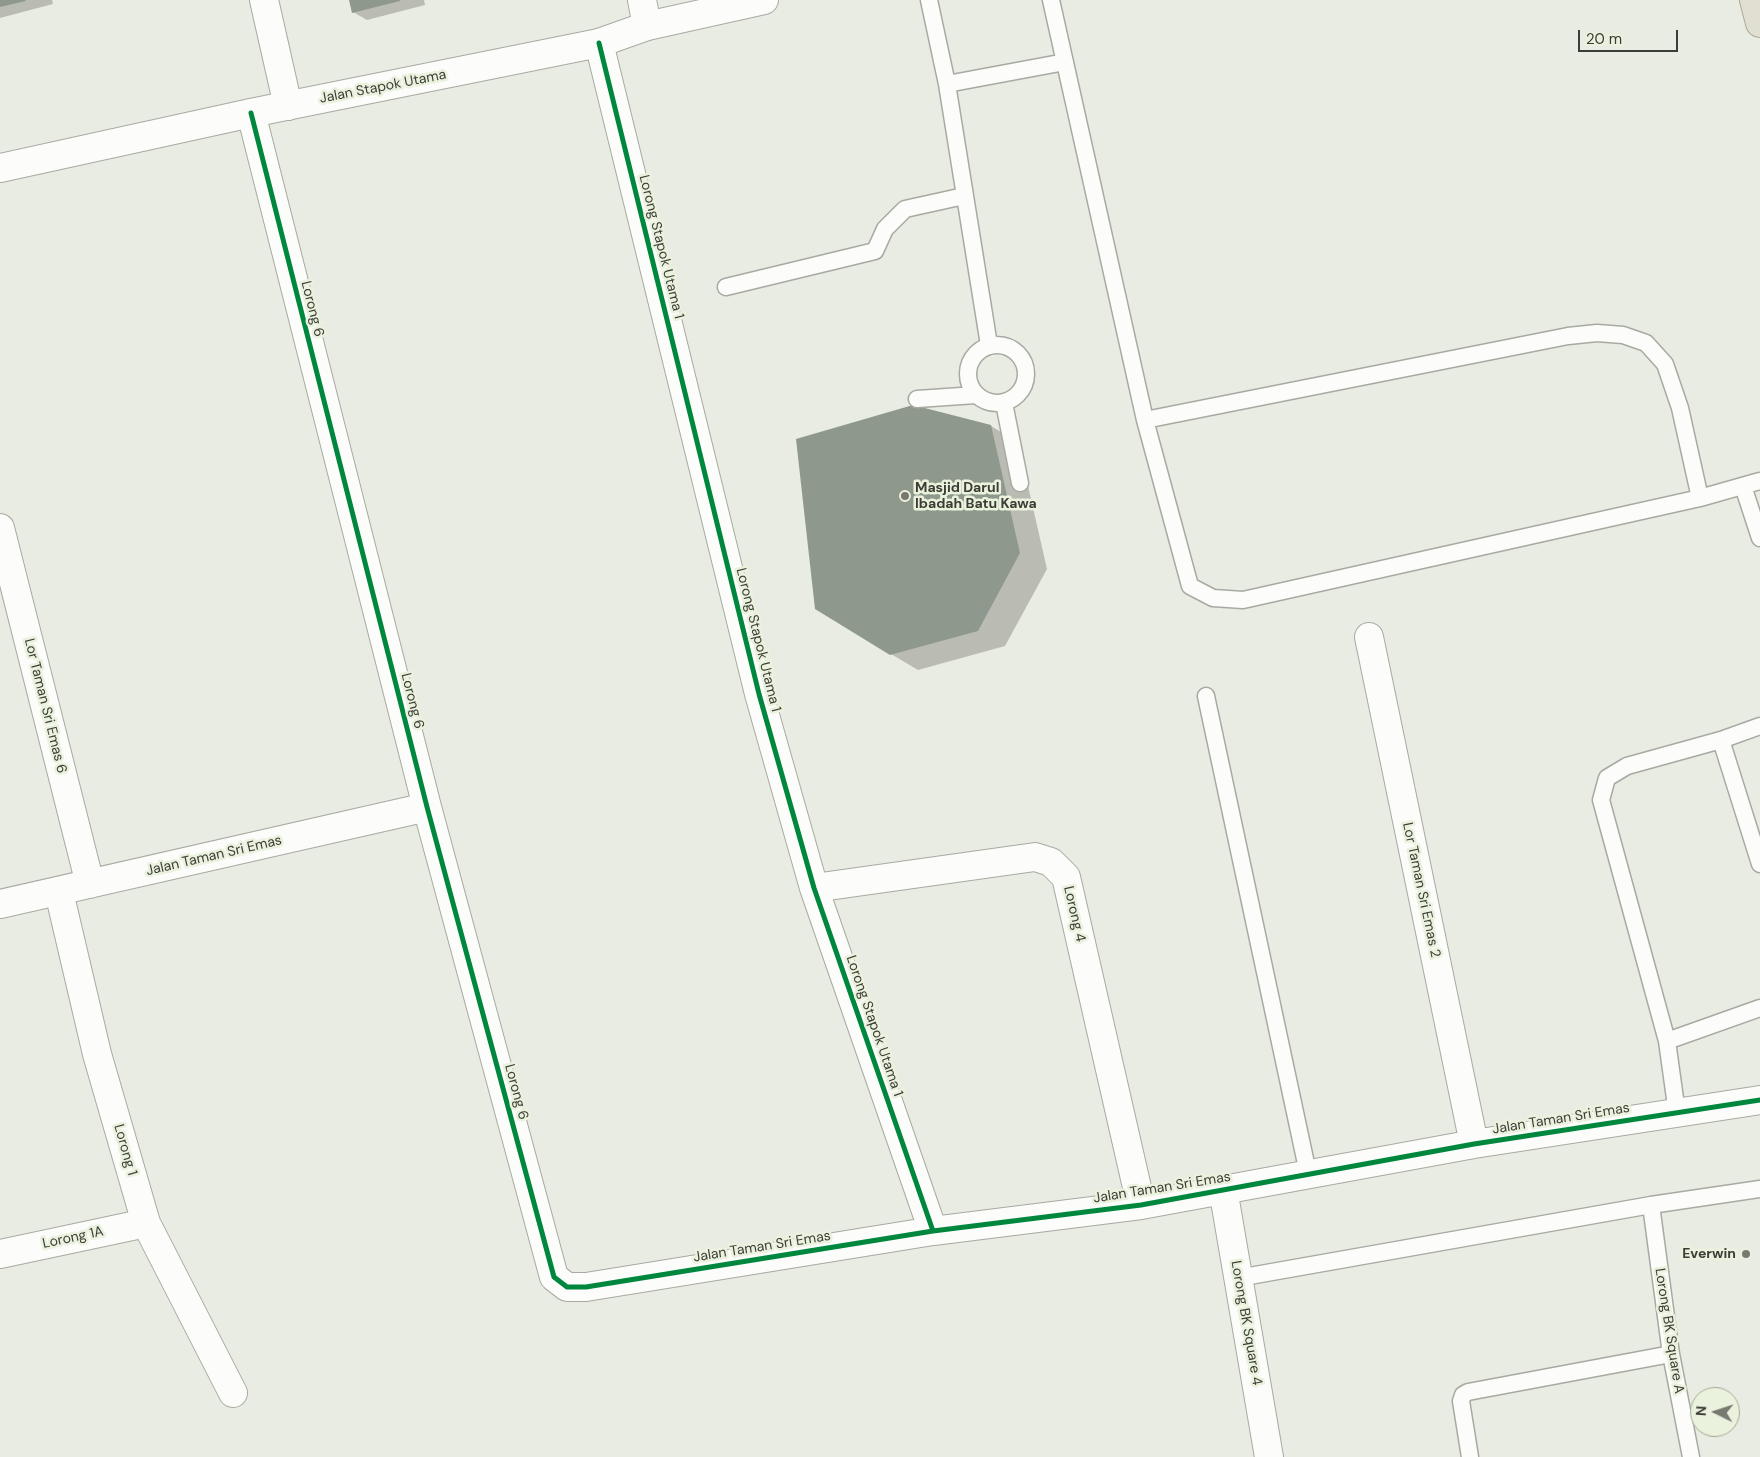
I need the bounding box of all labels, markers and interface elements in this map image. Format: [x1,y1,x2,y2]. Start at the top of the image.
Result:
scale bar [1580,20,1680,52]
text: 20 m [1586,29,1622,49]
street label: Jalan Stapok Utama [318,66,448,108]
street label: Lorong Stapok Utama 1 [635,173,687,321]
street label: Lorong 6 [297,279,327,339]
place label: Masjid Darul Ibadah Batu Kawa [915,480,1037,512]
marker: Masjid Darul Ibadah Batu Kawa [899,490,911,502]
street label: Lorong Stapok Utama 1 [732,566,784,714]
street label: Lor Taman Sri Emas 6 [20,637,70,775]
street label: Lorong 6 [397,671,427,731]
street label: Lor Taman Sri Emas 2 [1398,821,1444,959]
street label: Jalan Taman Sri Emas [144,832,284,880]
street label: Lorong 4 [1059,885,1089,943]
street label: Lorong Stapok Utama 1 [842,953,906,1099]
street label: Lorong 6 [501,1062,531,1122]
street label: Jalan Taman Sri Emas [1491,1100,1631,1138]
street label: Lorong 1 [110,1122,140,1178]
street label: Jalan Taman Sri Emas [1092,1169,1232,1207]
street label: Lorong 1A [41,1223,105,1253]
street label: Jalan Taman Sri Emas [692,1228,832,1266]
place label: Everwin [1682,1246,1736,1262]
marker: Everwin [1740,1248,1752,1260]
street label: Lorong BK Square 4 [1227,1259,1265,1387]
street label: Lorong BK Square A [1651,1267,1687,1395]
north arrow [1690,1387,1740,1437]
text: N [1692,1405,1710,1417]

